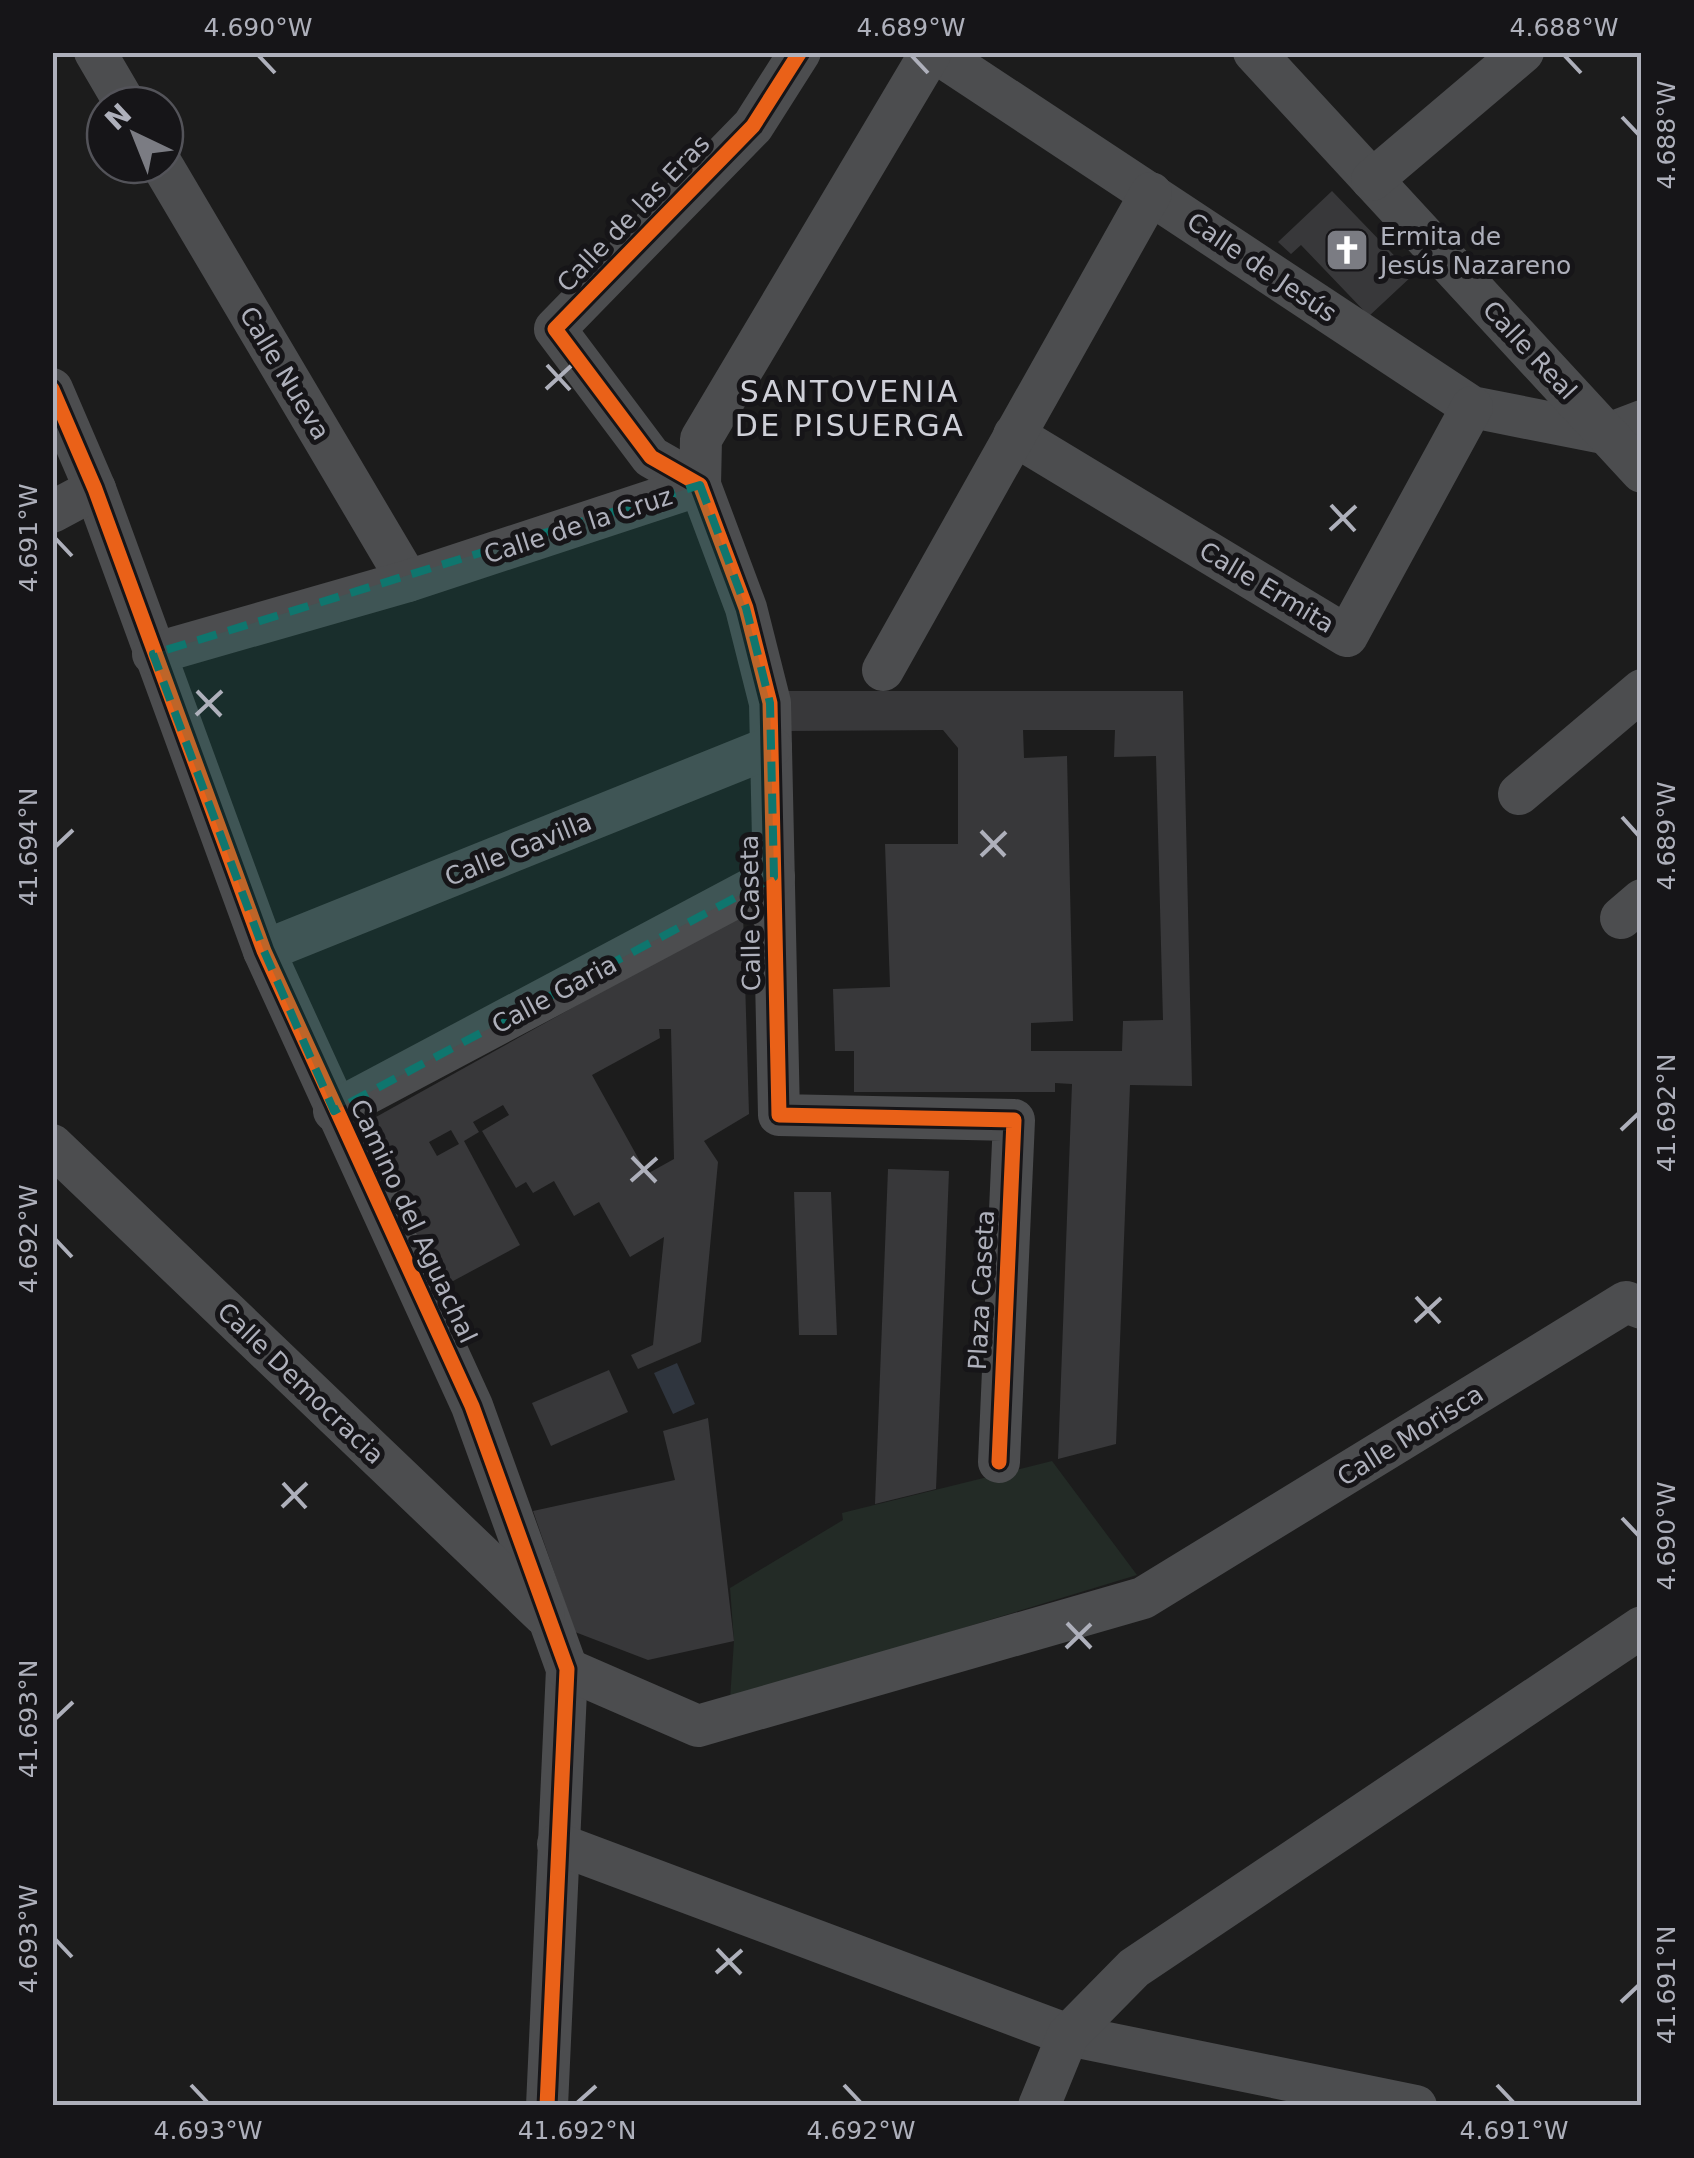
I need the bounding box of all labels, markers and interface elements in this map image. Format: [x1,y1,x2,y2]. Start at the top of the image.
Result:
text: 4.690°W [204,13,312,42]
text: 4.689°W [857,13,965,42]
text: 4.688°W [1510,13,1618,42]
text: 4.688°W [1652,81,1681,189]
north arrow [85,85,185,185]
text: N [98,97,138,137]
street label: Calle de las Eras [551,129,716,298]
street label: Calle de Jesús [1182,207,1342,328]
place label: Ermita de Jesús Nazareno [1378,222,1571,280]
church icon: Ermita de Jesús Nazareno [1324,227,1370,273]
street label: Calle Real [1477,295,1582,406]
street label: Calle Nueva [234,301,336,445]
district label: SANTOVENIA DE PISUERGA [735,374,965,443]
street label: Calle de la Cruz [480,481,676,570]
text: 4.691°W [14,484,43,592]
street label: Calle Ermita [1194,536,1339,639]
text: 4.689°W [1652,782,1681,890]
text: 41.694°N [14,788,43,906]
street label: Calle Gavilla [441,807,596,892]
street label: Calle Caseta [735,835,766,991]
street label: Calle Garia [487,949,622,1039]
text: 41.692°N [1652,1054,1681,1172]
street label: Camino del Aguachal [344,1095,483,1348]
text: 4.692°W [14,1185,43,1293]
street label: Plaza Caseta [963,1209,1000,1371]
street label: Calle Democracia [212,1297,390,1470]
street label: Calle Morisca [1332,1379,1488,1492]
text: 4.690°W [1652,1482,1681,1590]
text: 41.693°N [14,1660,43,1778]
text: 4.693°W [14,1885,43,1993]
text: 41.691°N [1652,1926,1681,2044]
text: 4.693°W [154,2116,262,2145]
text: 41.692°N [518,2116,636,2145]
text: 4.692°W [807,2116,915,2145]
text: 4.691°W [1460,2116,1568,2145]

